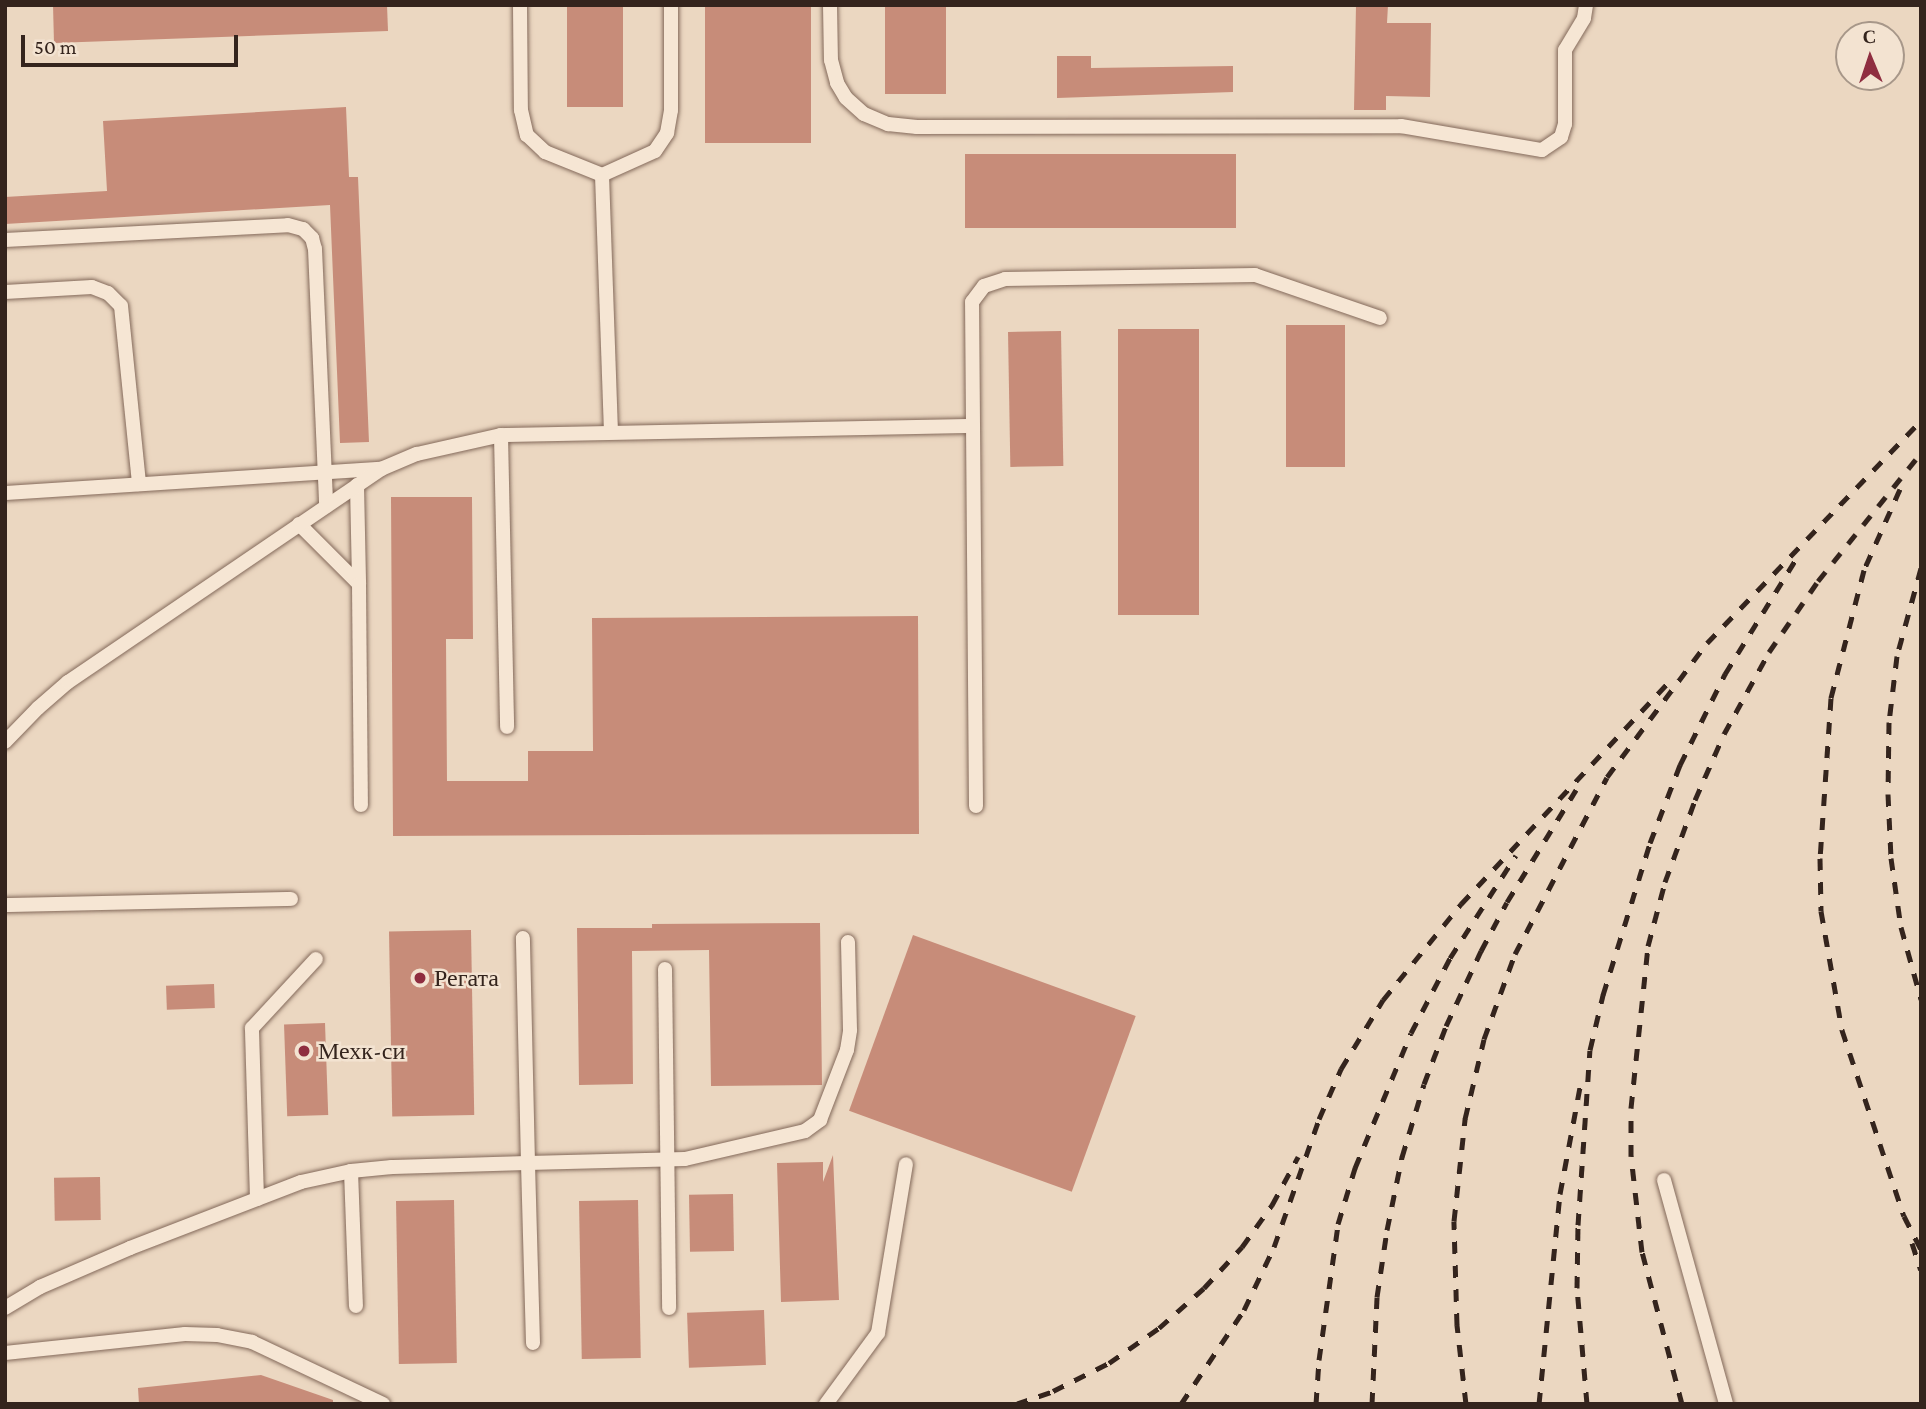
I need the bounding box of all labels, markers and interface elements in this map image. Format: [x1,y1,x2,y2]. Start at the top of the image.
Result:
scale bar [24,21,242,65]
north arrow [1835,21,1905,91]
text: С [1862,26,1877,47]
text: 50 m [34,35,77,59]
place label: Регата [434,964,499,992]
marker: Регата [412,970,428,986]
place label: Мехк-си [318,1037,405,1065]
marker: Мехк-си [296,1043,312,1059]

